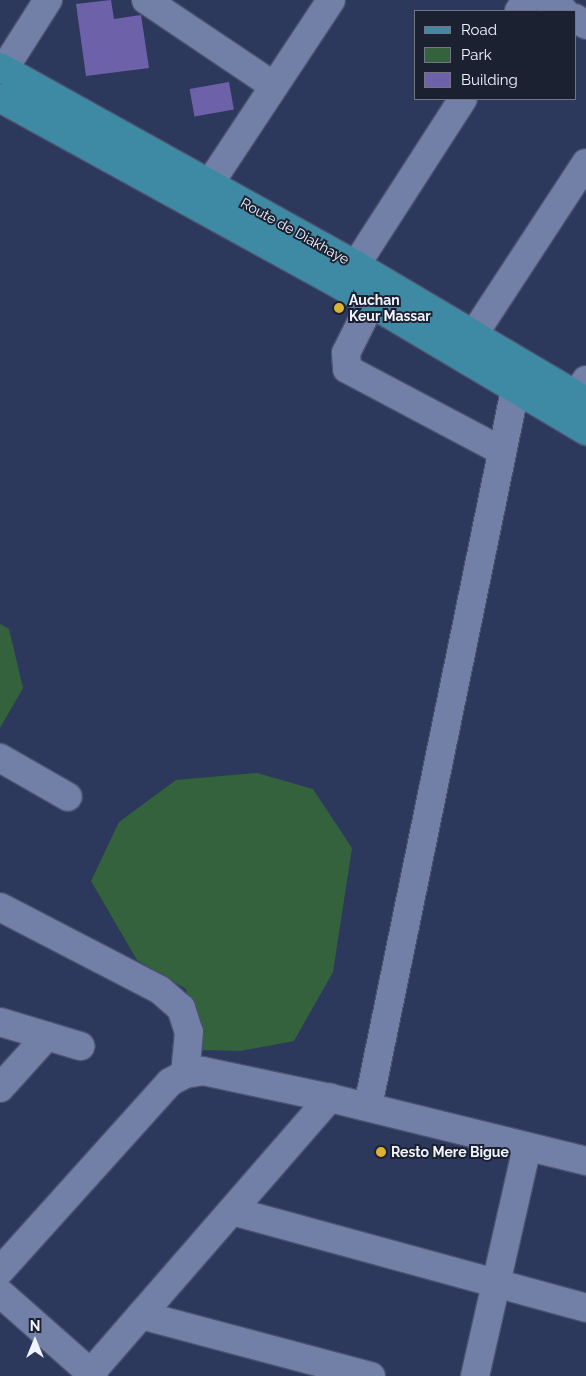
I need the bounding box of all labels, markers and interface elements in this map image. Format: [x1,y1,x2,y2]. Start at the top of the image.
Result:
legend [414,10,576,100]
text: Road [461,21,497,39]
text: Park [461,46,492,64]
text: Building [461,71,518,89]
street label: Route de Diakhaye [238,194,352,268]
place label: Auchan Keur Massar [349,292,431,324]
marker: Auchan Keur Massar [333,302,345,314]
place label: Resto Mere Bigue [391,1144,509,1160]
marker: Resto Mere Bigue [375,1146,387,1158]
north arrow [10,1316,60,1366]
text: N [30,1318,40,1334]

